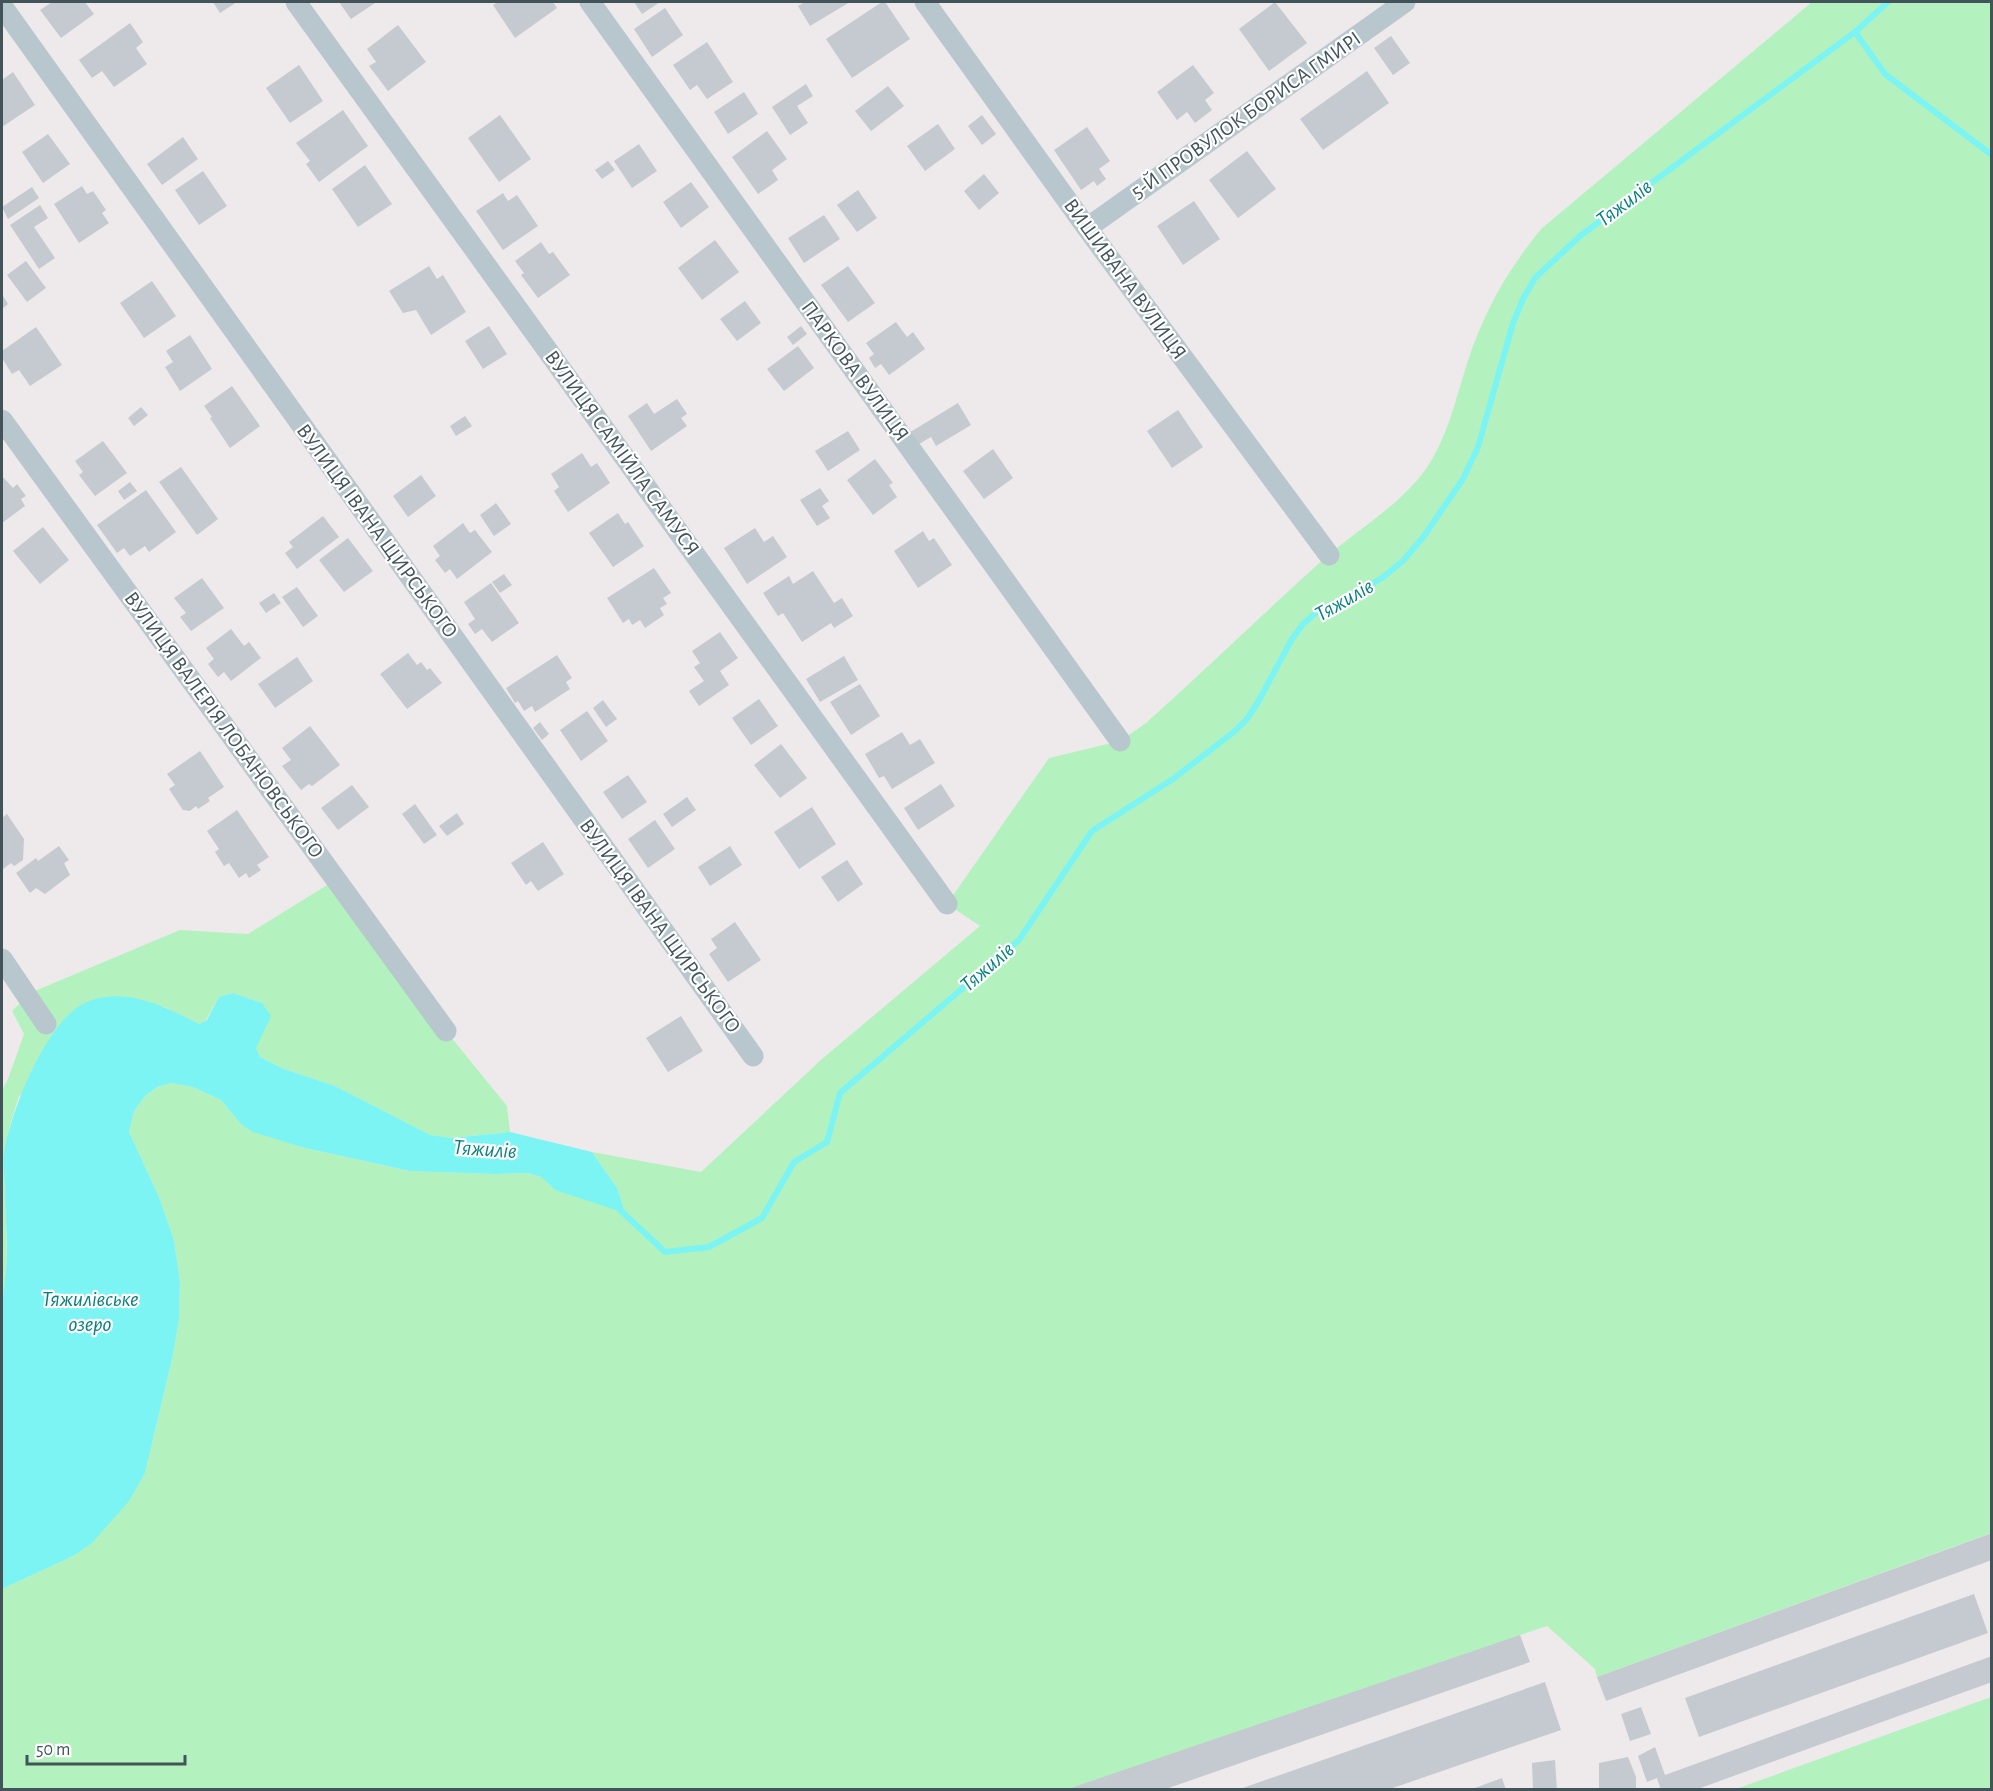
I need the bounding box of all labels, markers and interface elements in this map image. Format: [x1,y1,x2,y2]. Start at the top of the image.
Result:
street label: 5-Й ПРОВУЛОК БОРИСА ГМИРІ [1127,27,1365,203]
water label: Тяжилів [1592,175,1656,231]
street label: ВИШИВАНА ВУЛИЦЯ [1060,195,1190,363]
street label: ПАРКОВА ВУЛИЦЯ [797,297,913,445]
street label: ВУЛИЦЯ САМІЙЛА САМУСЯ [541,346,704,559]
street label: ВУЛИЦЯ ІВАНА ЩИРСЬКОГО [292,420,462,642]
water label: Тяжилів [1311,575,1377,625]
street label: ВУЛИЦЯ ВАЛЕРІЯ ЛОБАНОВСЬКОГО [120,588,328,862]
street label: ВУЛИЦЯ ІВАНА ЩИРСЬКОГО [575,815,745,1037]
water label: Тяжилів [956,938,1018,996]
water label: Тяжилів [453,1136,517,1162]
water label: Тяжилівське озеро [42,1288,138,1336]
scale bar [27,1728,184,1766]
text: 50 m [36,1741,70,1759]

